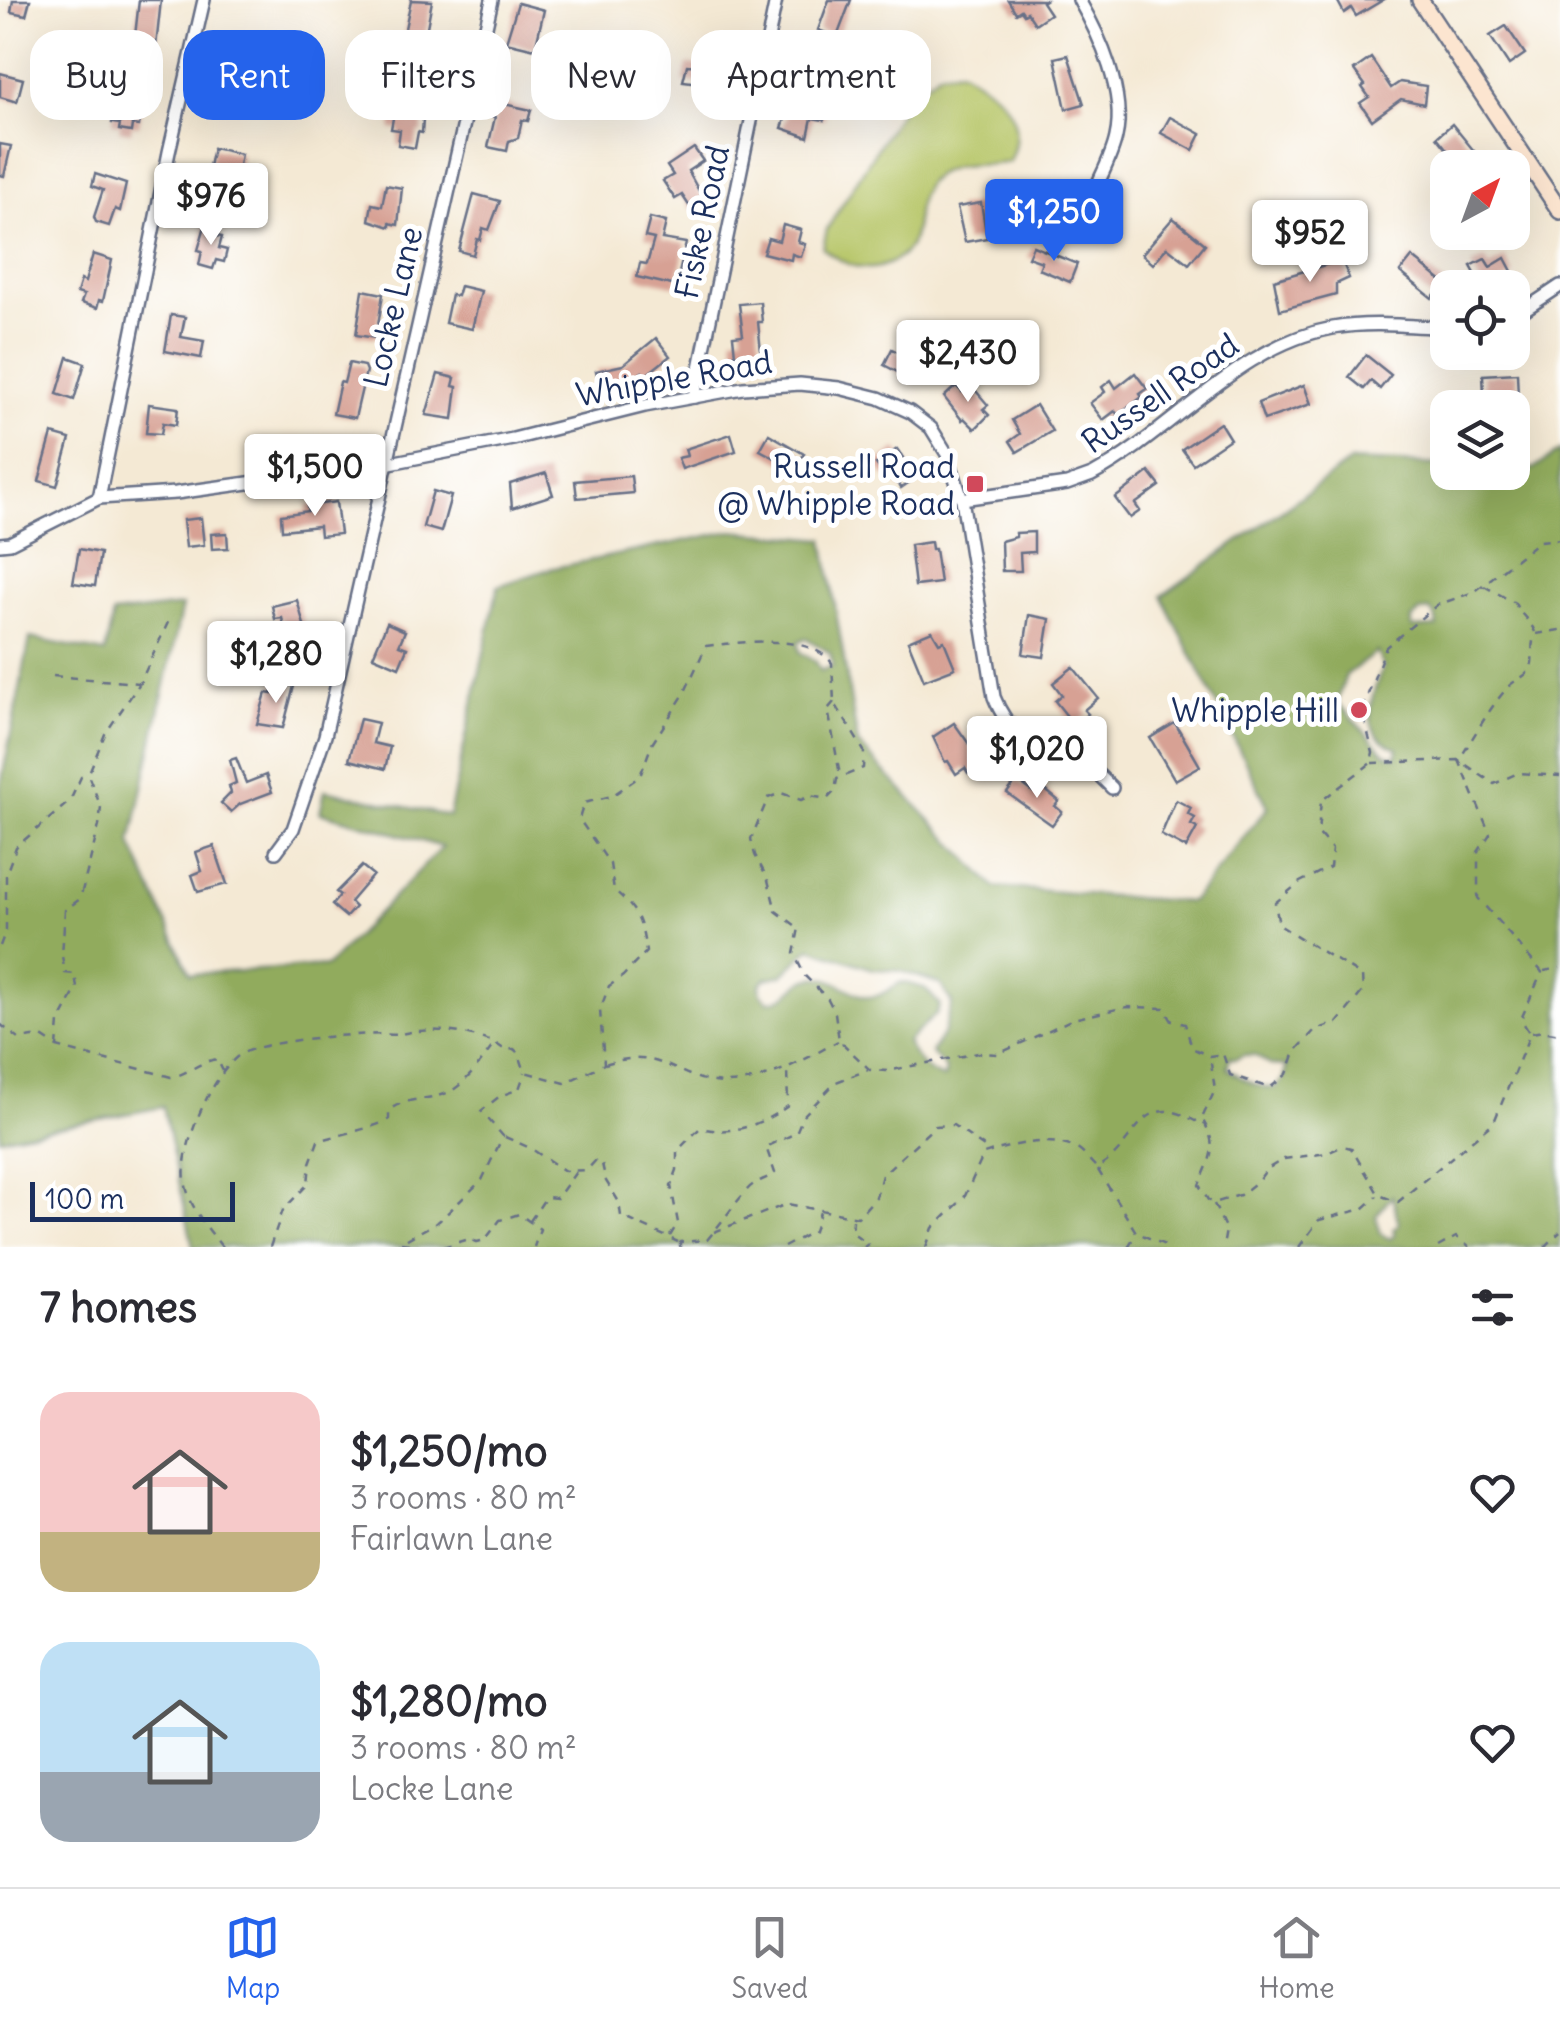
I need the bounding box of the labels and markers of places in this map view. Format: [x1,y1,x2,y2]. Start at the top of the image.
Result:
pin: $976 [152,163,270,248]
pin: $1,250 [973,179,1135,264]
pin: $952 [1251,200,1369,285]
pin: $2,430 [887,320,1049,405]
pin: $1,500 [234,434,396,519]
place label: Russell Road @ Whipple Road [717,446,955,524]
marker: Russell Road @ Whipple Road [964,473,986,495]
pin: $1,280 [195,621,357,706]
place label: Whipple Hill [1171,690,1339,731]
marker: Whipple Hill [1348,699,1370,721]
pin: $1,020 [956,716,1118,801]

